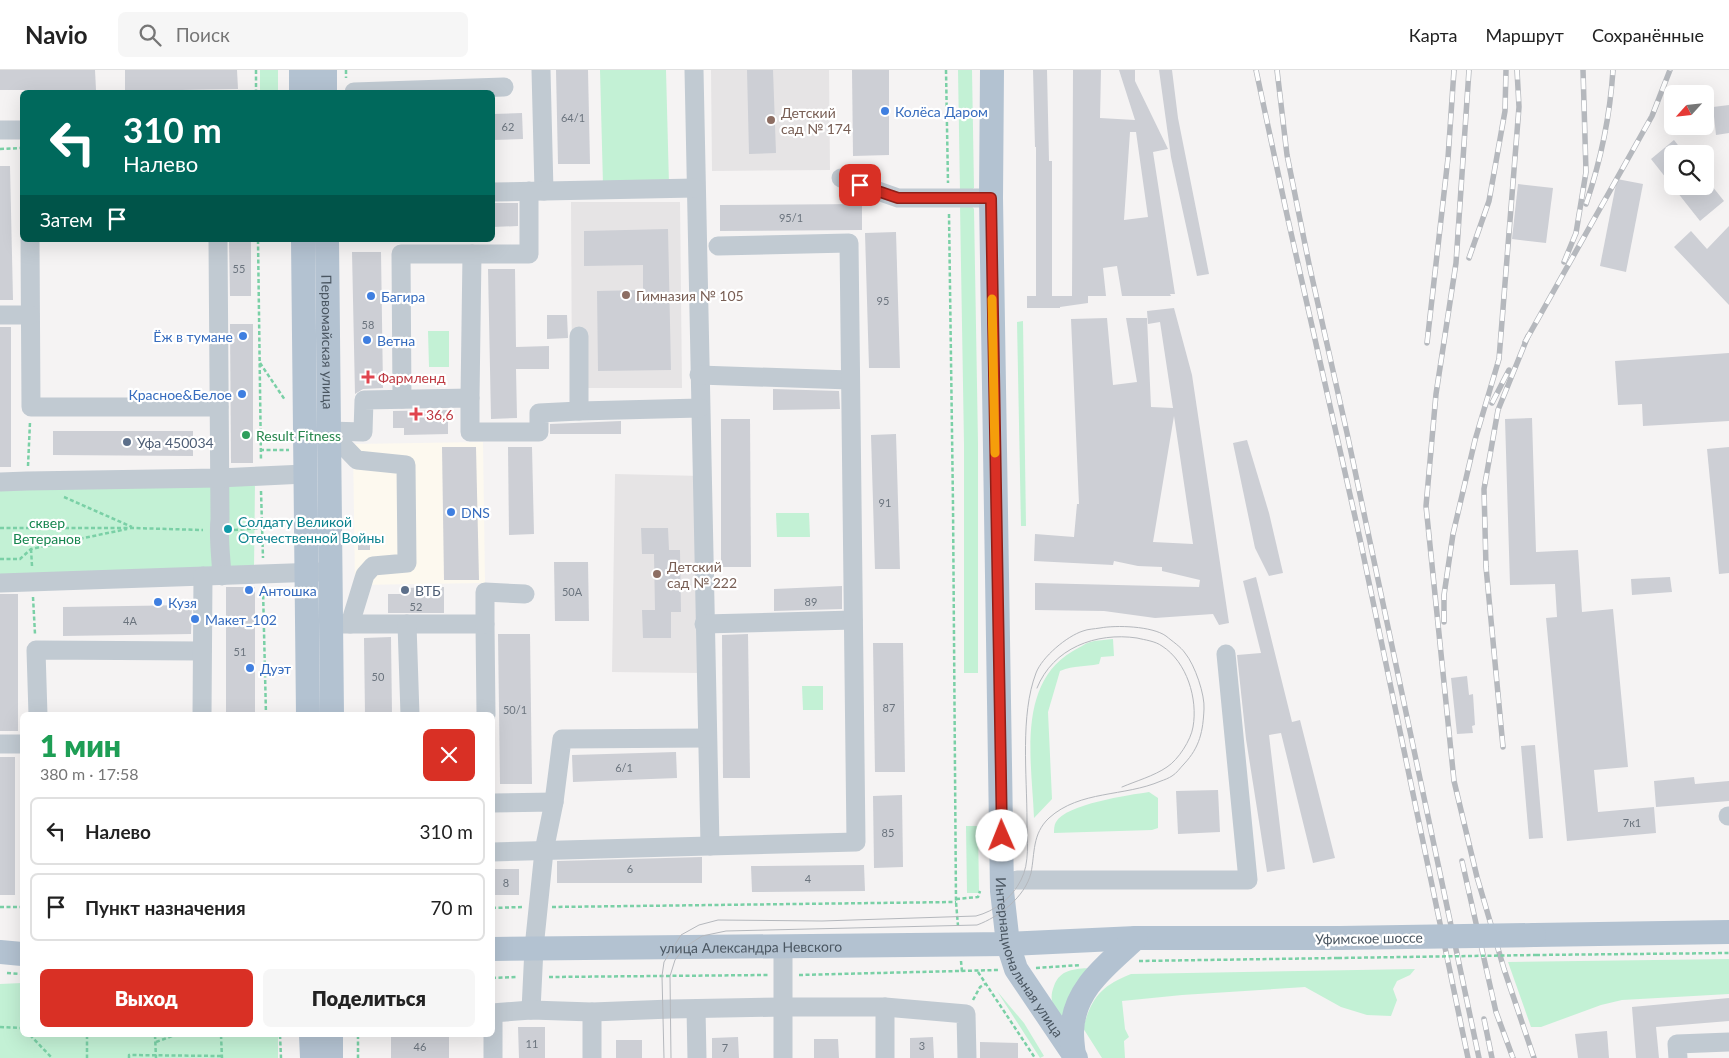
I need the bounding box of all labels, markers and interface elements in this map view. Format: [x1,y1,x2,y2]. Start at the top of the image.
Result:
search box [118,12,468,57]
text: Navio [25,20,88,49]
icon: search [136,21,164,49]
text: Поиск [176,23,230,46]
text: Карта [1409,24,1457,46]
text: Маршрут [1485,24,1564,46]
text: Сохранённые [1592,24,1704,46]
north arrow [1664,85,1714,135]
map controls [1664,85,1714,195]
place label: Колёса Даром [895,103,988,120]
place label: Детский сад № 174 [781,104,851,137]
marker: Колёса Даром [879,105,891,117]
text: 310 m [123,108,222,150]
icon: left [40,110,105,175]
house number: 64/1 [561,111,585,124]
marker: Детский сад № 174 [765,114,777,126]
house number: 62 [502,120,514,133]
button: search [1664,145,1714,195]
text: Налево [123,150,198,177]
pin [839,164,881,206]
icon: arrive [846,171,874,199]
icon: arrive [103,205,131,233]
text: Затем [40,208,93,231]
house number: 95/1 [779,211,803,224]
house number: 55 [233,262,245,275]
street label: Первомайская улица [319,274,337,410]
place label: Гимназия № 105 [636,287,744,304]
place label: Багира [381,288,425,305]
marker: Гимназия № 105 [620,289,632,301]
marker: Багира [365,290,377,302]
house number: 95 [877,294,889,307]
house number: 58 [362,318,374,331]
place label: Ёж в тумане [153,328,233,345]
marker: Ёж в тумане [237,330,249,342]
place label: Ветна [377,332,415,349]
marker: Ветна [361,334,373,346]
place label: Фармленд [378,369,446,386]
marker: Фармленд [362,371,374,383]
place label: Красное&Белое [128,386,232,403]
marker: Красное&Белое [236,388,248,400]
place label: 36,6 [426,406,454,423]
marker: 36,6 [410,408,422,420]
place label: Result Fitness [256,427,341,444]
marker: Result Fitness [240,429,252,441]
place label: Уфа 450034 [137,434,214,451]
marker: Уфа 450034 [121,436,133,448]
house number: 91 [879,496,891,509]
place label: DNS [461,504,490,521]
marker: DNS [445,506,457,518]
place label: Солдату Великой Отечественной Войны [238,513,384,546]
park label: сквер Ветеранов [13,514,81,547]
marker: Солдату Великой Отечественной Войны [222,523,234,535]
place label: Детский сад № 222 [667,558,737,591]
marker: Детский сад № 222 [651,568,663,580]
place label: Антошка [259,582,317,599]
place label: ВТБ [415,582,441,599]
marker: Антошка [243,584,255,596]
marker: ВТБ [399,584,411,596]
house number: 50А [562,585,583,598]
place label: Кузя [168,594,197,611]
house number: 89 [805,595,817,608]
marker: Кузя [152,596,164,608]
house number: 52 [410,600,422,613]
place label: Макет_102 [205,611,277,628]
marker: Макет_102 [189,613,201,625]
house number: 4А [123,614,137,627]
house number: 51 [234,645,246,658]
place label: Дуэт [260,660,291,677]
marker: Дуэт [244,662,256,674]
house number: 50 [372,670,385,683]
house number: 87 [883,701,895,714]
house number: 50/1 [503,703,527,716]
text: 1 мин [40,727,121,763]
button: close [423,729,475,781]
house number: 6/1 [615,761,633,774]
text: 380 m · 17:58 [40,764,139,783]
position arrow [975,809,1027,861]
house number: 7к1 [1623,816,1641,829]
icon: left [42,817,70,845]
text: Налево [85,820,151,843]
text: 310 m [419,820,473,843]
house number: 85 [882,826,894,839]
house number: 6 [627,862,633,875]
house number: 4 [805,872,812,885]
house number: 8 [503,876,509,889]
street label: Интернациональная улица [993,877,1068,1040]
icon: arrive [42,893,70,921]
text: Пункт назначения [85,896,246,919]
text: 70 m [430,896,473,919]
street label: Уфимское шоссе [1315,929,1423,947]
street label: улица Александра Невского [660,937,842,956]
button: Выход [40,969,253,1027]
button: Поделиться [263,969,475,1027]
house number: 11 [526,1037,538,1050]
house number: 3 [919,1039,925,1052]
house number: 46 [414,1040,426,1053]
house number: 7 [722,1041,728,1054]

